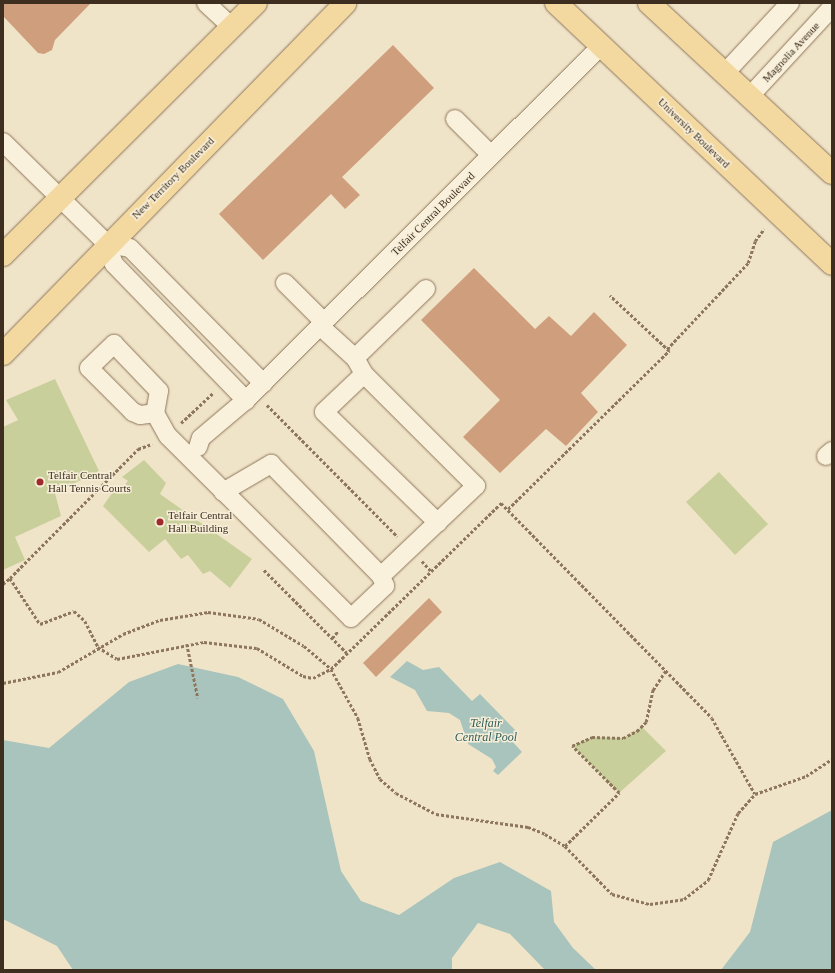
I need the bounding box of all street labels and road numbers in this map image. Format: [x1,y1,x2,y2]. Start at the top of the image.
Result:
street label: Magnolia Avenue [759,19,823,85]
street label: University Boulevard [655,95,733,171]
street label: New Territory Boulevard [129,134,217,222]
street label: Telfair Central Boulevard [388,169,478,259]

